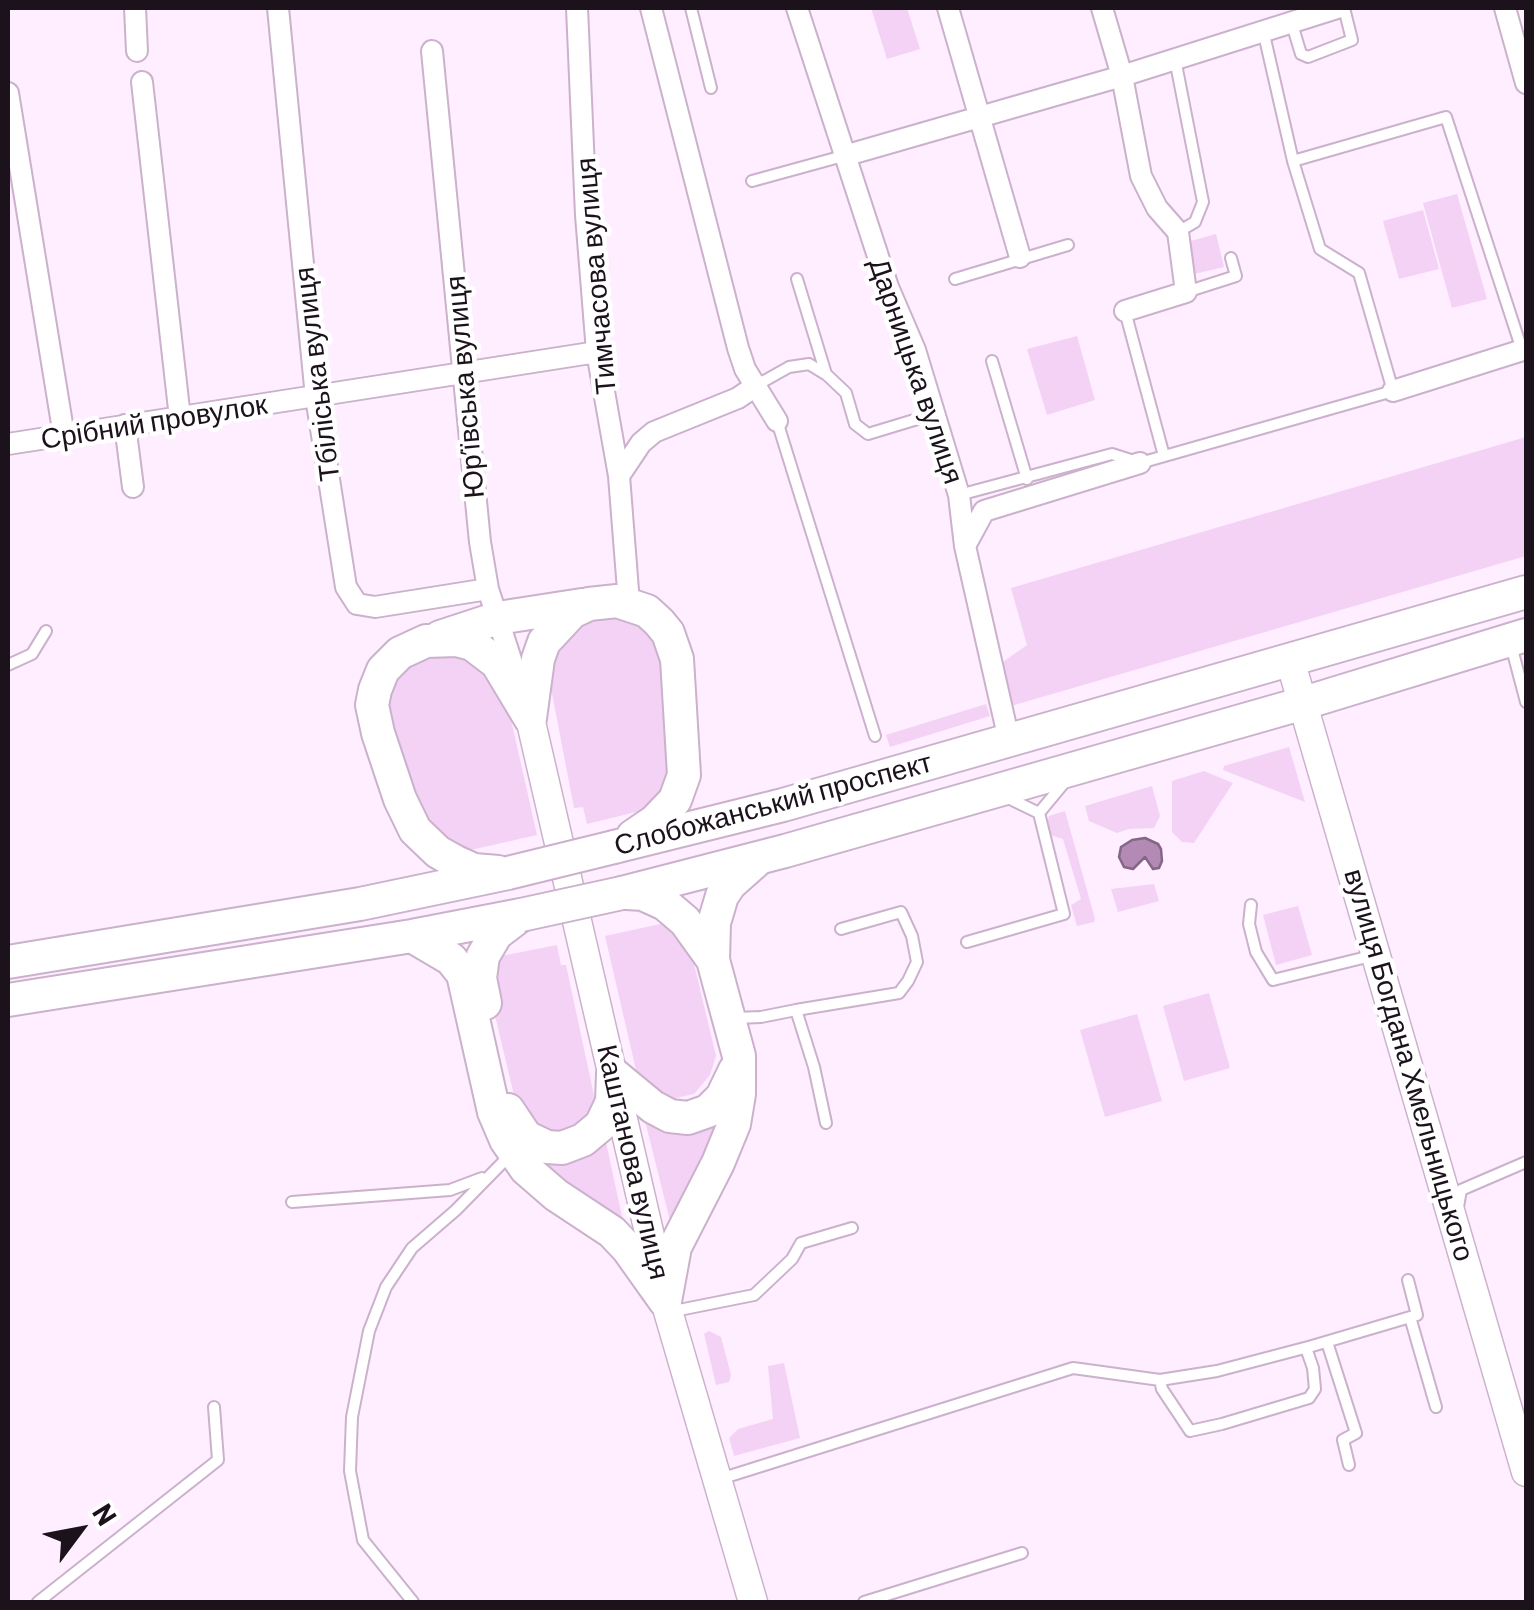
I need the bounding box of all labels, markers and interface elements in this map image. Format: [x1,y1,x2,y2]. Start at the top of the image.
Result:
street label: Тимчасова вулиця [569,156,623,396]
street label: Дарницька вулиця [862,254,970,488]
street label: Тбіліська вулиця [287,265,347,483]
street label: Юрʼївська вулиця [439,274,491,500]
street label: Срібний провулок [38,388,270,456]
street label: Слобожанський проспект [610,745,936,863]
street label: вулиця Богдана Хмельницького [1337,865,1481,1265]
street label: Каштанова вулиця [590,1041,676,1283]
north arrow [30,1480,130,1580]
text: N [86,1497,125,1531]

